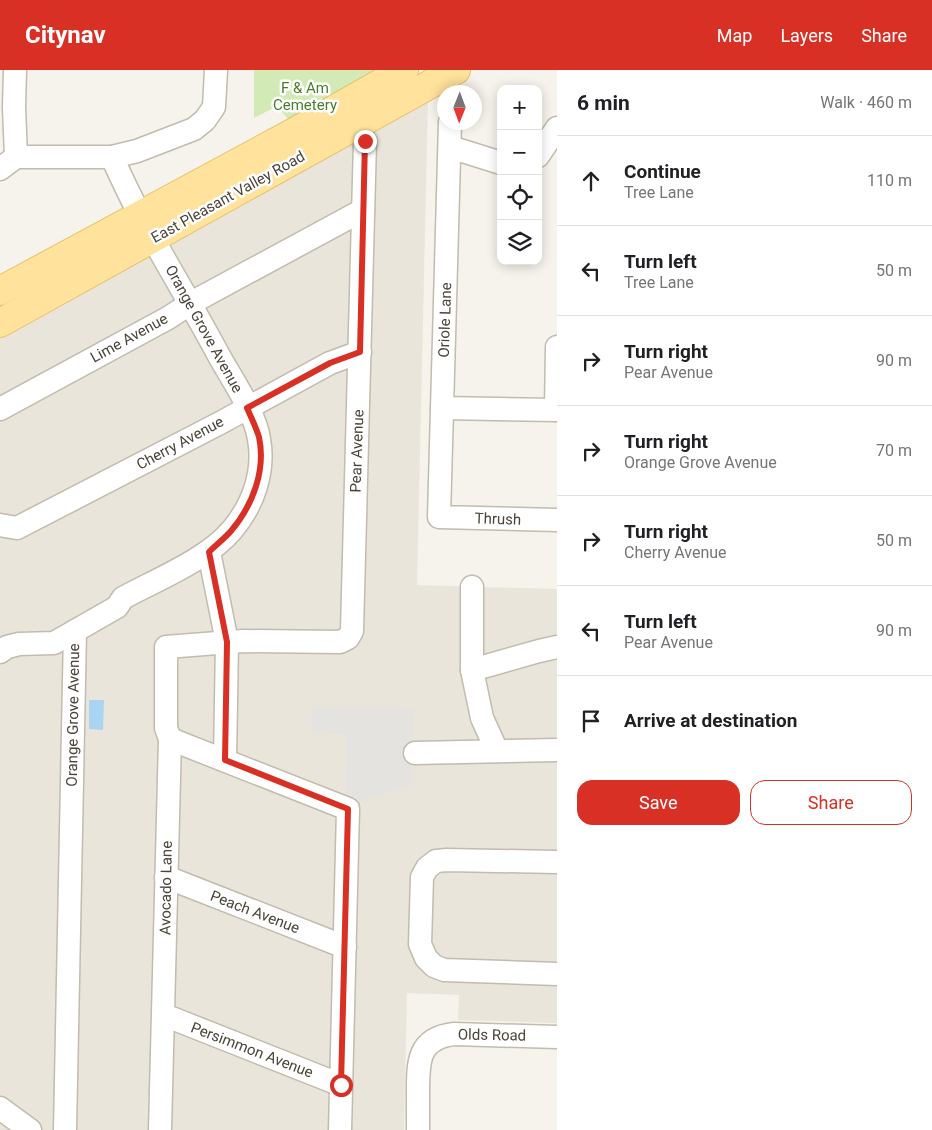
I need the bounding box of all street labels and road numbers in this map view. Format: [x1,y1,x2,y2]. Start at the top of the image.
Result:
street label: East Pleasant Valley Road [148,147,308,247]
street label: Orange Grove Avenue [161,262,247,396]
street label: Oriole Lane [435,282,455,358]
street label: Lime Avenue [87,309,171,367]
street label: Pear Avenue [347,409,367,493]
street label: Cherry Avenue [133,412,227,474]
street label: Thrush [474,509,522,529]
street label: Orange Grove Avenue [63,643,83,787]
street label: Avocado Lane [156,841,176,935]
street label: Peach Avenue [208,887,302,937]
street label: Persimmon Avenue [188,1018,316,1082]
street label: Olds Road [458,1025,526,1045]

